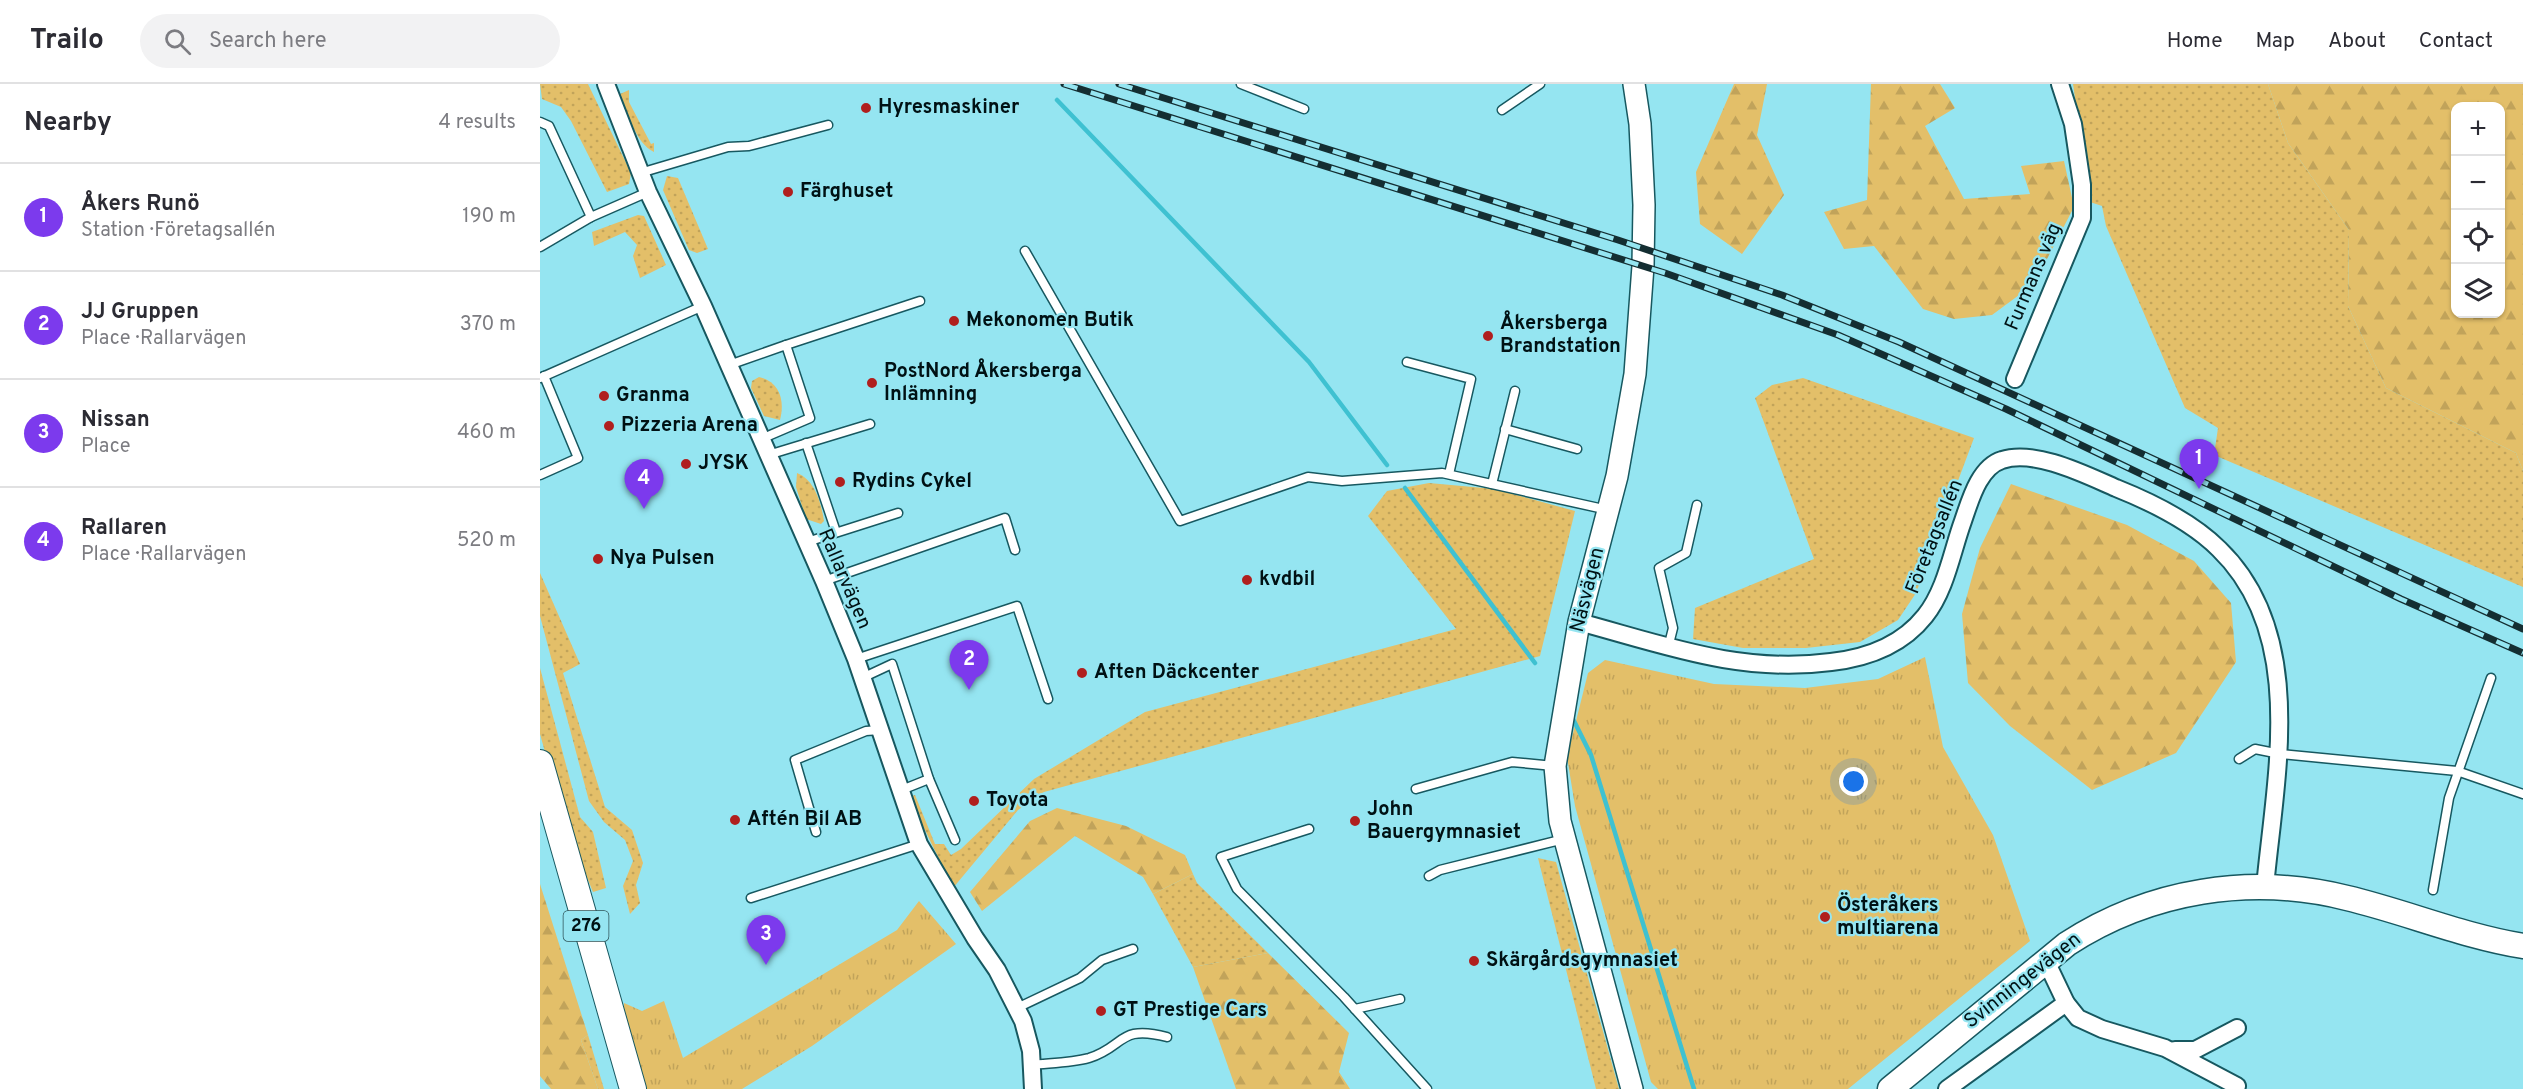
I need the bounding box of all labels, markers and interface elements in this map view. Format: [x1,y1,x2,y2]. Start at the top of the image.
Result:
search box [140,14,560,68]
text: Trailo [30,23,104,59]
icon: search [161,25,194,58]
text: Search here [209,28,326,55]
text: Home [2167,28,2223,55]
text: Map [2256,28,2295,55]
text: About [2328,28,2386,55]
text: Contact [2419,28,2493,55]
place label: Hyresmaskiner [878,95,1020,121]
marker: Hyresmaskiner [859,101,873,115]
map controls [2451,102,2505,318]
button: + [2451,102,2505,156]
text: Nearby [24,107,112,140]
text: 4 results [439,110,516,136]
button: − [2451,156,2505,210]
place label: Färghuset [800,179,893,205]
marker: Färghuset [781,185,795,199]
text: Åkers Runö [81,191,200,218]
text: 1 [40,204,48,230]
text: 190 m [462,204,516,230]
button: locate [2451,210,2505,264]
text: Station · Företagsallén [81,218,276,244]
street label: Furmans väg [2000,219,2068,335]
button: layers [2451,264,2505,318]
text: JJ Gruppen [81,299,199,326]
place label: Mekonomen Butik [966,308,1134,334]
place label: Åkersberga Brandstation [1500,310,1621,360]
text: 2 [37,312,50,338]
text: 370 m [460,312,516,338]
marker: Mekonomen Butik [947,314,961,328]
text: Place · Rallarvägen [81,326,247,352]
marker: Åkersberga Brandstation [1481,329,1495,343]
place label: PostNord Åkersberga Inlämning [884,358,1082,408]
marker: PostNord Åkersberga Inlämning [865,376,879,390]
place label: Granma [616,383,690,409]
marker: Granma [597,389,611,403]
text: Nissan [81,407,150,434]
place label: Pizzeria Arena [621,413,758,439]
marker: Pizzeria Arena [602,419,616,433]
text: 3 [38,420,50,446]
text: 460 m [457,420,516,446]
text: Place [81,434,131,460]
pin: 1 [2180,440,2218,489]
place label: JYSK [698,451,749,477]
marker: JYSK [679,457,693,471]
pin: 4 [624,460,664,509]
place label: Rydins Cykel [852,469,972,495]
marker: Rydins Cykel [833,475,847,489]
street label: Företagsallén [1900,476,1970,598]
text: Rallaren [81,515,167,542]
street label: Rallarvägen [811,525,877,633]
text: 4 [37,528,50,554]
text: 520 m [457,528,516,554]
text: Place · Rallarvägen [81,542,247,568]
street label: Näsvägen [1565,545,1611,635]
place label: Nya Pulsen [610,546,715,572]
marker: Nya Pulsen [591,552,605,566]
place label: kvdbil [1259,567,1315,593]
marker: kvdbil [1240,573,1254,587]
pin: 2 [950,640,988,690]
place label: Aften Däckcenter [1094,660,1260,686]
marker: Aften Däckcenter [1075,666,1089,680]
your location [1839,767,1868,796]
place label: Toyota [986,788,1049,814]
marker: Toyota [967,794,981,808]
place label: John Bauergymnasiet [1367,797,1521,846]
place label: Aftén Bil AB [747,807,862,833]
marker: Aftén Bil AB [728,813,742,827]
marker: John Bauergymnasiet [1348,814,1362,828]
place label: Österåkers multiarena [1837,892,1939,942]
marker: Österåkers multiarena [1818,910,1832,924]
road number: 276 [564,911,608,941]
pin: 3 [746,916,786,965]
street label: Svinningevägen [1959,927,2087,1035]
place label: Skärgårdsgymnasiet [1486,948,1678,974]
marker: Skärgårdsgymnasiet [1467,954,1481,968]
place label: GT Prestige Cars [1113,998,1267,1024]
marker: GT Prestige Cars [1094,1004,1108,1018]

